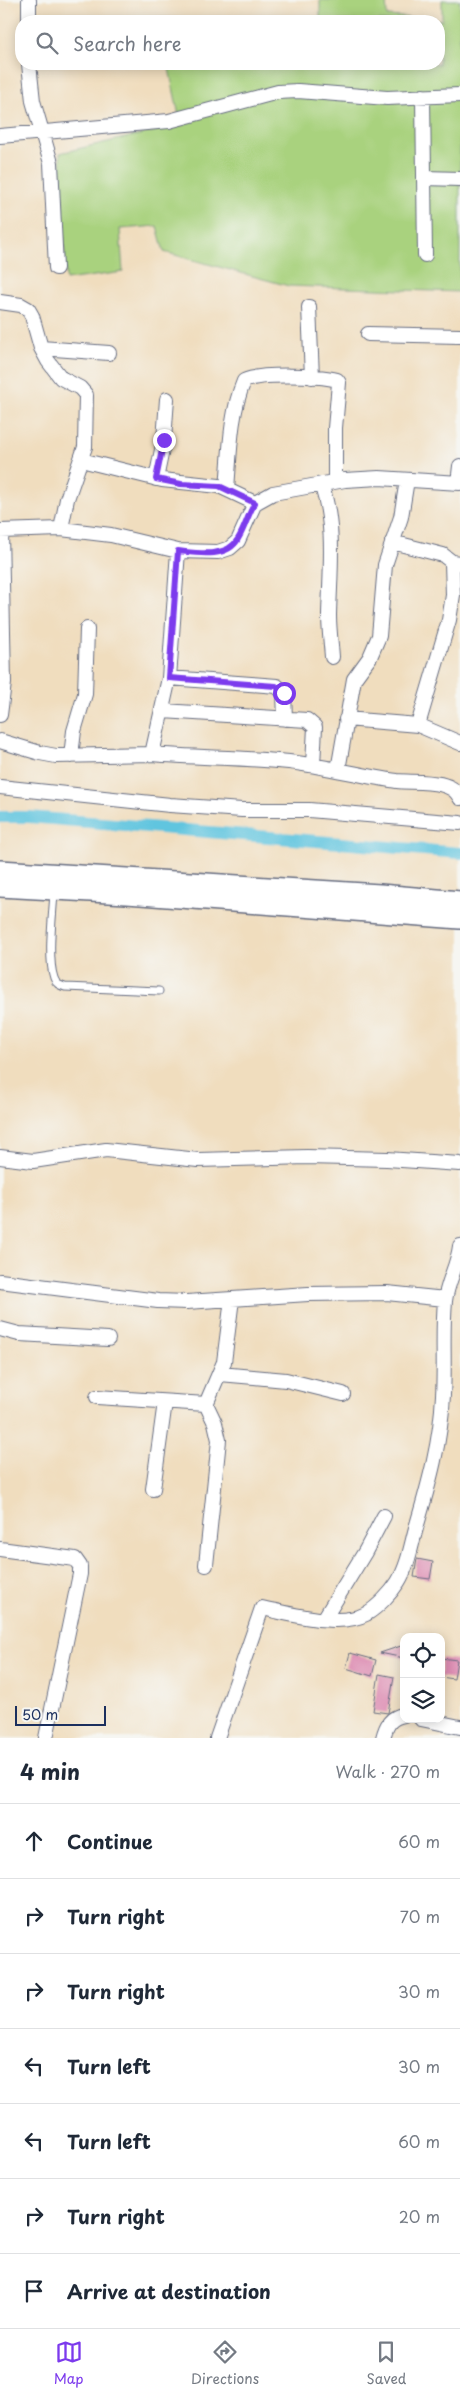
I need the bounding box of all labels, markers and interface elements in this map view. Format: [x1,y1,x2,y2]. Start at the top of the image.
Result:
search box [15,15,445,70]
icon: search [33,29,61,57]
text: Search here [73,29,182,57]
route end [153,429,176,452]
route start [273,682,296,705]
map controls [400,1633,445,1723]
button: locate [400,1633,445,1678]
button: layers [400,1678,445,1723]
scale bar [15,1703,106,1726]
text: 50 m [22,1704,58,1725]
text: 4 min [20,1755,80,1787]
text: Walk · 270 m [336,1759,440,1783]
icon: ahead [20,1827,48,1855]
text: Continue [67,1827,153,1855]
text: 60 m [398,1829,440,1853]
icon: right [20,1902,48,1930]
text: Turn right [67,1902,165,1930]
text: 70 m [400,1904,440,1928]
icon: right [20,1977,48,2005]
text: Turn right [67,1977,165,2005]
text: 30 m [398,1979,440,2003]
icon: left [20,2052,48,2080]
text: Turn left [67,2052,151,2080]
text: 30 m [398,2054,440,2078]
icon: left [20,2127,48,2155]
text: Turn left [67,2127,151,2155]
text: 60 m [398,2129,440,2153]
icon: right [20,2202,48,2230]
text: Turn right [67,2202,165,2230]
text: 20 m [399,2204,440,2228]
icon: arrive [20,2277,48,2305]
text: Arrive at destination [67,2277,271,2305]
tab: Map [54,2338,84,2389]
tab: Directions [191,2338,259,2389]
tab: Saved [367,2338,406,2389]

